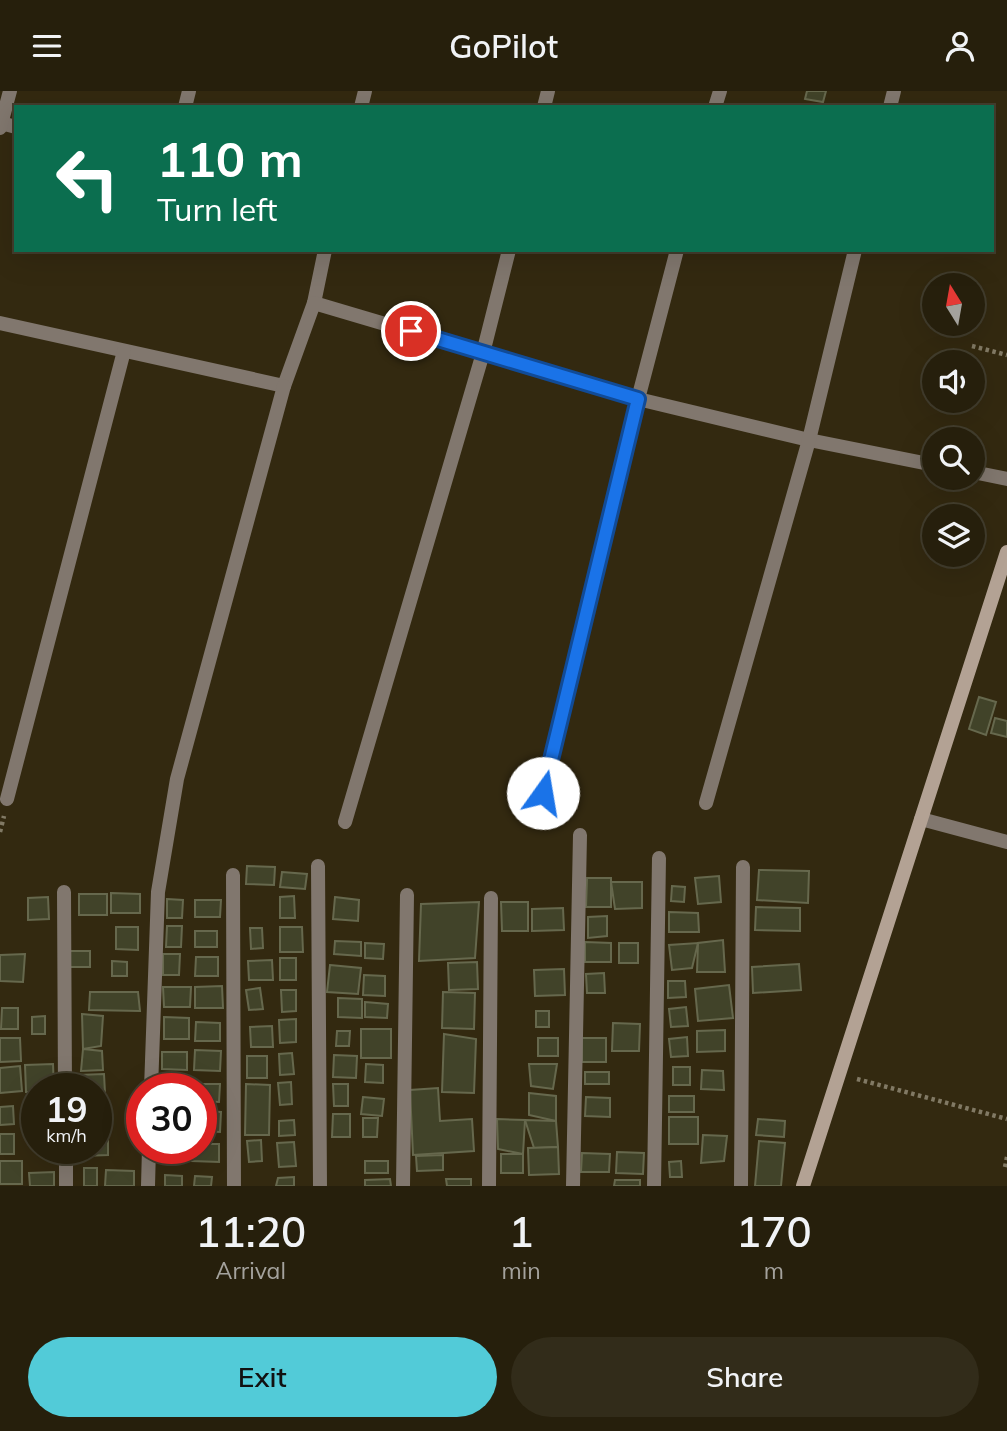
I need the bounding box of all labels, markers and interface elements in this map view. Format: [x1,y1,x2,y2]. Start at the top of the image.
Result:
text: GoPilot [449,26,558,66]
icon: menu [28,27,66,65]
icon: person [941,27,979,65]
text: 110 m [157,128,303,189]
icon: left [42,133,133,224]
text: Turn left [157,189,277,229]
north arrow [922,273,985,336]
map controls [922,273,985,567]
pin [381,301,441,361]
icon: arrive [392,312,430,350]
button: sound [922,350,985,413]
button: search [922,427,985,490]
button: layers [922,504,985,567]
position arrow [506,756,580,830]
speed limit sign: 30 [126,1073,217,1164]
text: 19 [45,1087,88,1131]
text: km/h [46,1124,87,1147]
text: 11:20 [195,1205,306,1258]
text: 1 [508,1205,534,1258]
text: 170 [736,1205,812,1258]
text: Arrival [216,1256,286,1285]
text: min [501,1256,541,1285]
text: m [764,1256,784,1285]
button: Exit [28,1337,497,1417]
button: Share [511,1337,979,1417]

